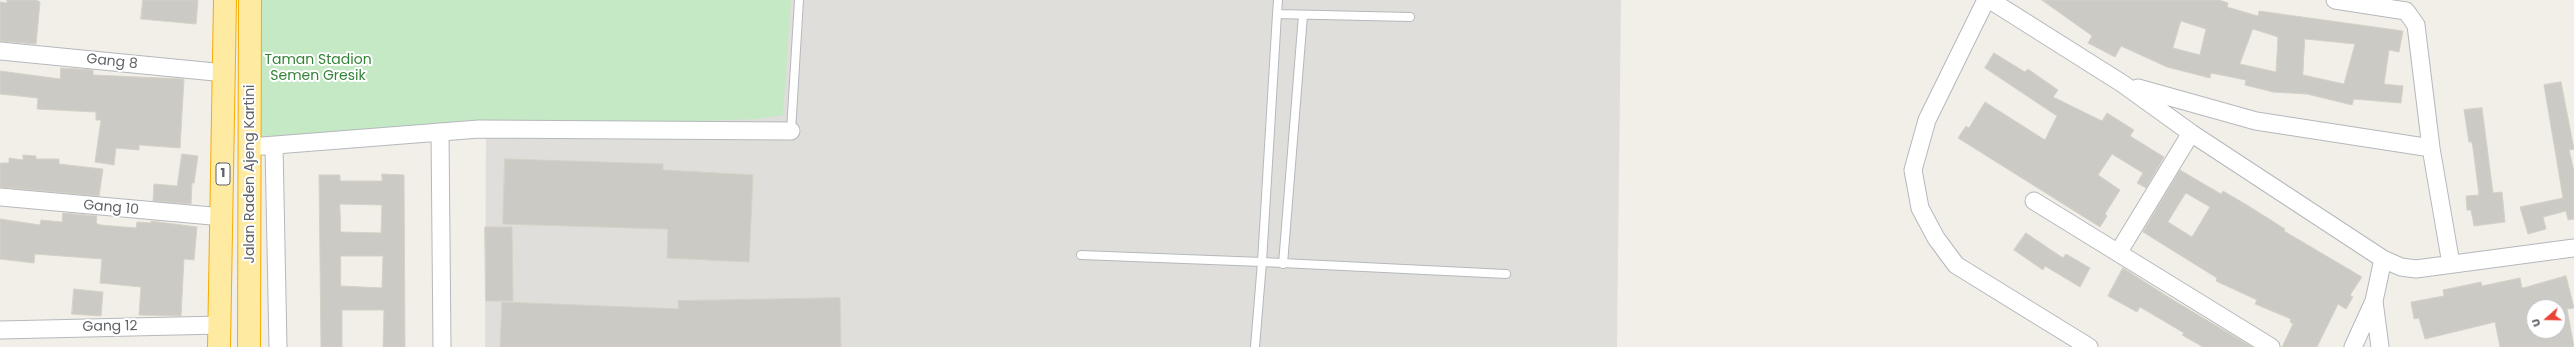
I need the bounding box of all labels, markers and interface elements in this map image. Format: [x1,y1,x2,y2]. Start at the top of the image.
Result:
street label: Gang 8 [86,51,138,73]
park label: Taman Stadion Semen Gresik [264,52,372,84]
street label: Jalan Raden Ajeng Kartini [242,84,258,264]
road number: 1 [216,163,230,185]
street label: Gang 10 [82,197,140,219]
north arrow [2526,299,2566,339]
text: U [2527,316,2545,329]
street label: Gang 12 [82,318,138,336]

